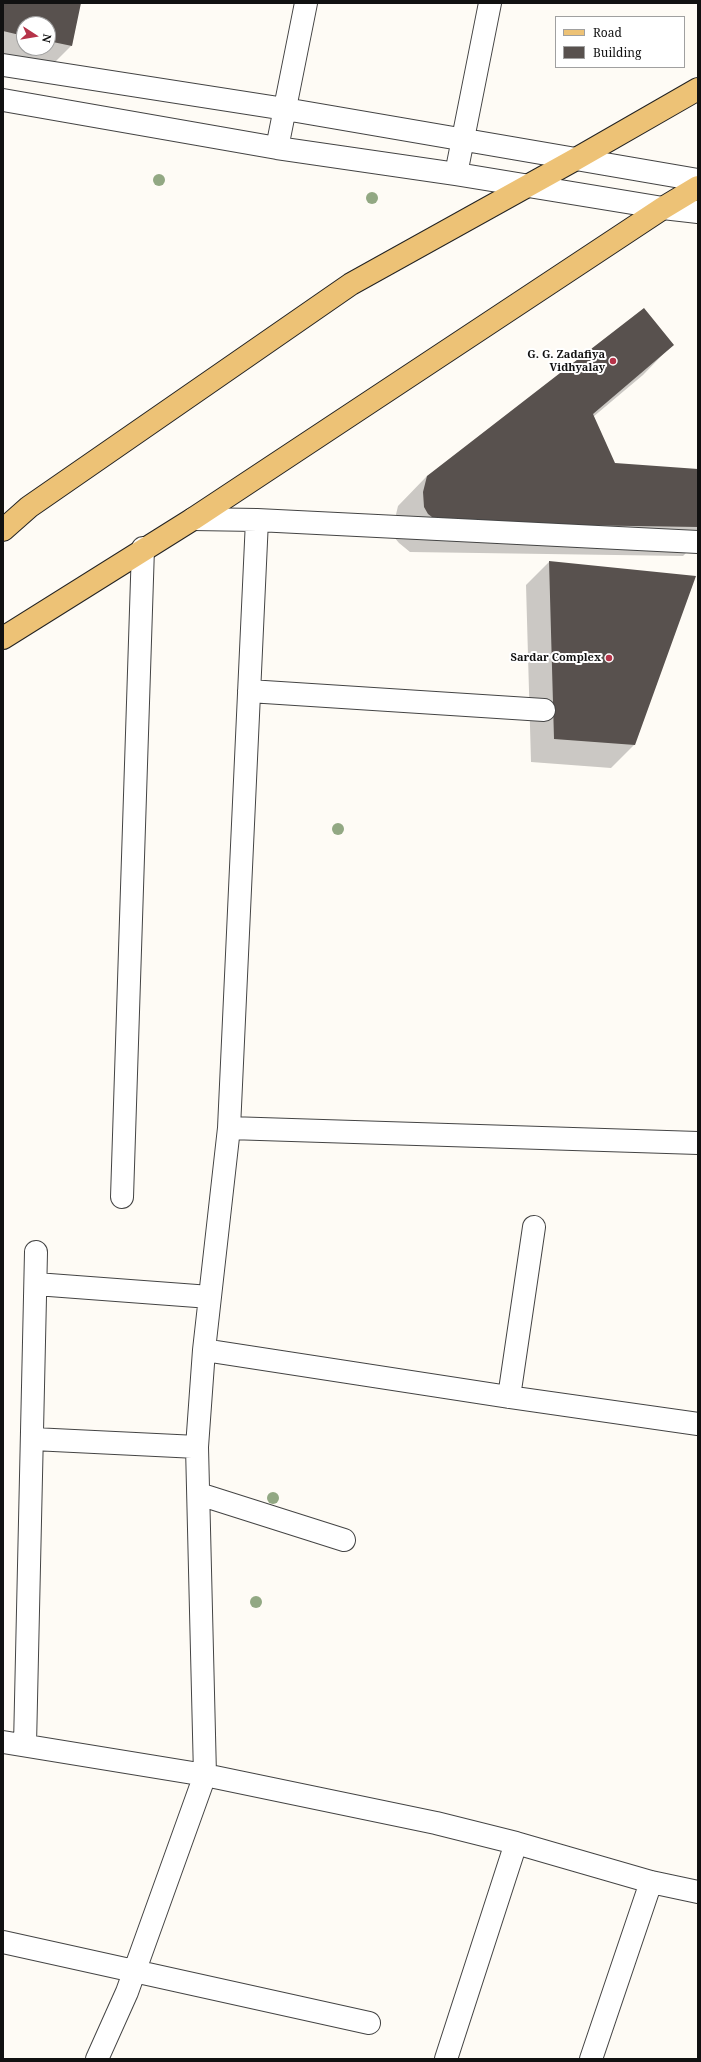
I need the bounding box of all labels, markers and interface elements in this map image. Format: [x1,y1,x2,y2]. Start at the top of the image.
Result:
north arrow [16,16,56,56]
legend [555,16,685,68]
text: Road [593,24,622,41]
text: N [39,33,55,44]
text: Building [593,44,641,61]
place label: G. G. Zadafiya Vidhyalay [527,348,605,374]
marker: G. G. Zadafiya Vidhyalay [608,356,618,366]
place label: Sardar Complex [511,651,601,665]
marker: Sardar Complex [604,653,614,663]

